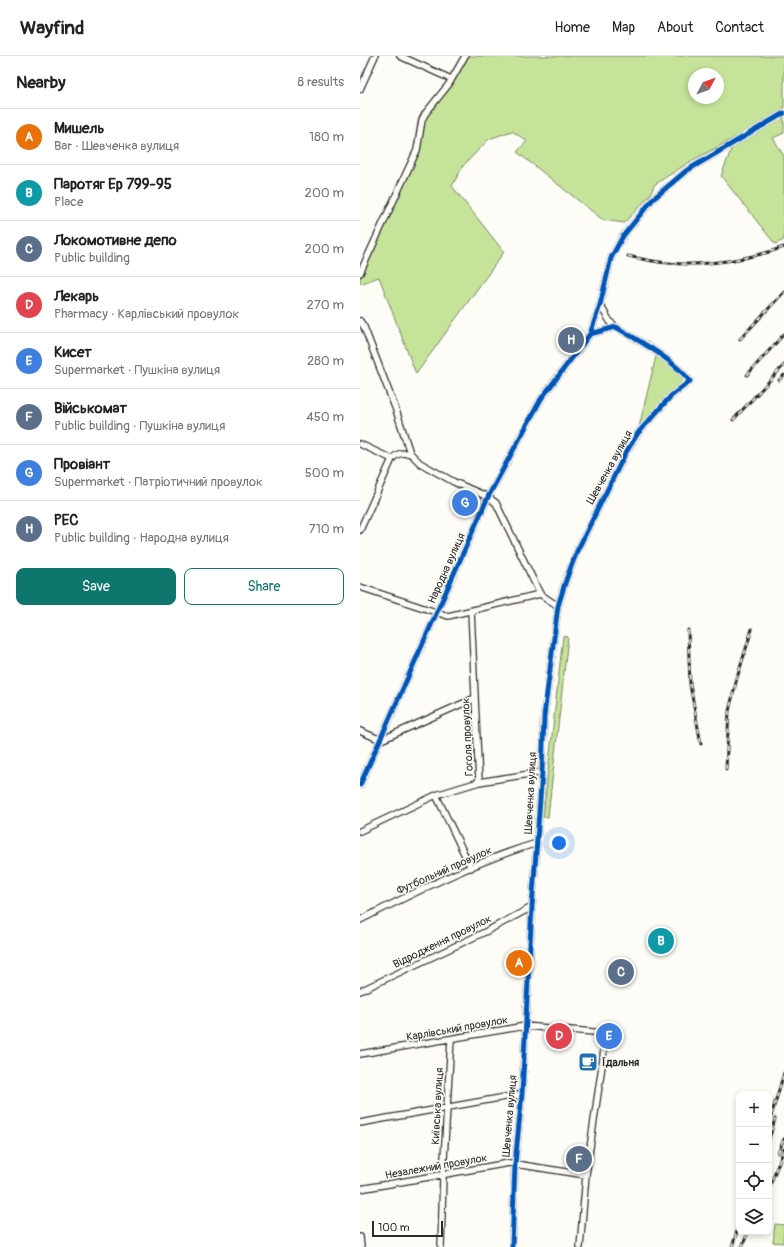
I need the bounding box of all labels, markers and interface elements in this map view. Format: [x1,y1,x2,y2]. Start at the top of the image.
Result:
text: Wayfind [20,16,84,40]
text: Home [555,19,590,36]
text: Map [612,19,635,36]
text: About [657,19,693,36]
text: Contact [715,19,764,36]
north arrow [688,68,724,104]
text: Nearby [16,72,65,93]
text: 8 results [298,74,344,90]
text: Мишель [54,119,104,138]
text: A [25,129,33,145]
text: 180 m [309,129,344,145]
text: Bar · Шевченка вулиця [54,138,179,154]
text: Паротяг Ер 799-95 [54,175,172,194]
text: B [25,185,33,201]
text: 200 m [305,185,344,201]
text: Place [54,194,83,210]
text: Локомотивне депо [54,231,177,250]
text: C [25,241,33,257]
text: 200 m [305,241,344,257]
text: Public building [54,250,130,266]
text: Лекарь [54,287,99,306]
text: D [25,297,33,313]
text: 270 m [307,297,344,313]
text: Pharmacy · Карлівський провулок [54,306,239,322]
pin: H [558,325,584,355]
text: Кисет [54,343,92,362]
text: E [26,353,32,369]
text: 280 m [307,353,344,369]
text: Supermarket · Пушкіна вулиця [54,362,220,378]
text: Військомат [54,399,127,418]
text: F [25,409,33,425]
text: 450 m [306,409,344,425]
text: Public building · Пушкіна вулиця [54,418,225,434]
street label: Шевченка вулиця [584,428,635,506]
text: Провіант [54,455,110,474]
text: G [25,465,33,481]
text: 500 m [305,465,344,481]
text: Supermarket · Патріотичний провулок [54,474,263,490]
pin: G [452,488,478,518]
text: РЕС [54,511,79,530]
text: H [25,521,33,537]
text: 710 m [309,521,344,537]
text: Public building · Народна вулиця [54,530,229,546]
street label: Народна вулиця [425,531,468,605]
button: Save [16,568,176,605]
button: Share [184,568,344,605]
street label: Гоголя провулок [459,697,476,776]
street label: Шевченка вулиця [522,752,539,834]
your location [549,833,569,853]
street label: Футбольний провулок [395,843,494,897]
street label: Відродження провулок [391,912,494,971]
pin: B [648,926,674,956]
pin: A [506,948,532,978]
pin: C [608,957,634,987]
street label: Карлівський провулок [405,1013,509,1044]
pin: D [546,1021,572,1051]
pin: E [596,1021,622,1051]
cafe icon: Їдальня [577,1051,599,1073]
place label: Їдальня [601,1056,639,1069]
street label: Київська вулиця [429,1067,446,1145]
street label: Шевченка вулиця [499,1074,520,1158]
map controls [736,1091,772,1235]
button: + [736,1091,772,1127]
button: − [736,1127,772,1163]
pin: F [566,1144,592,1174]
street label: Незалежний провулок [384,1151,488,1182]
button: locate [736,1163,772,1199]
button: layers [736,1199,772,1235]
scale bar [372,1219,443,1238]
text: 100 m [378,1221,409,1234]

